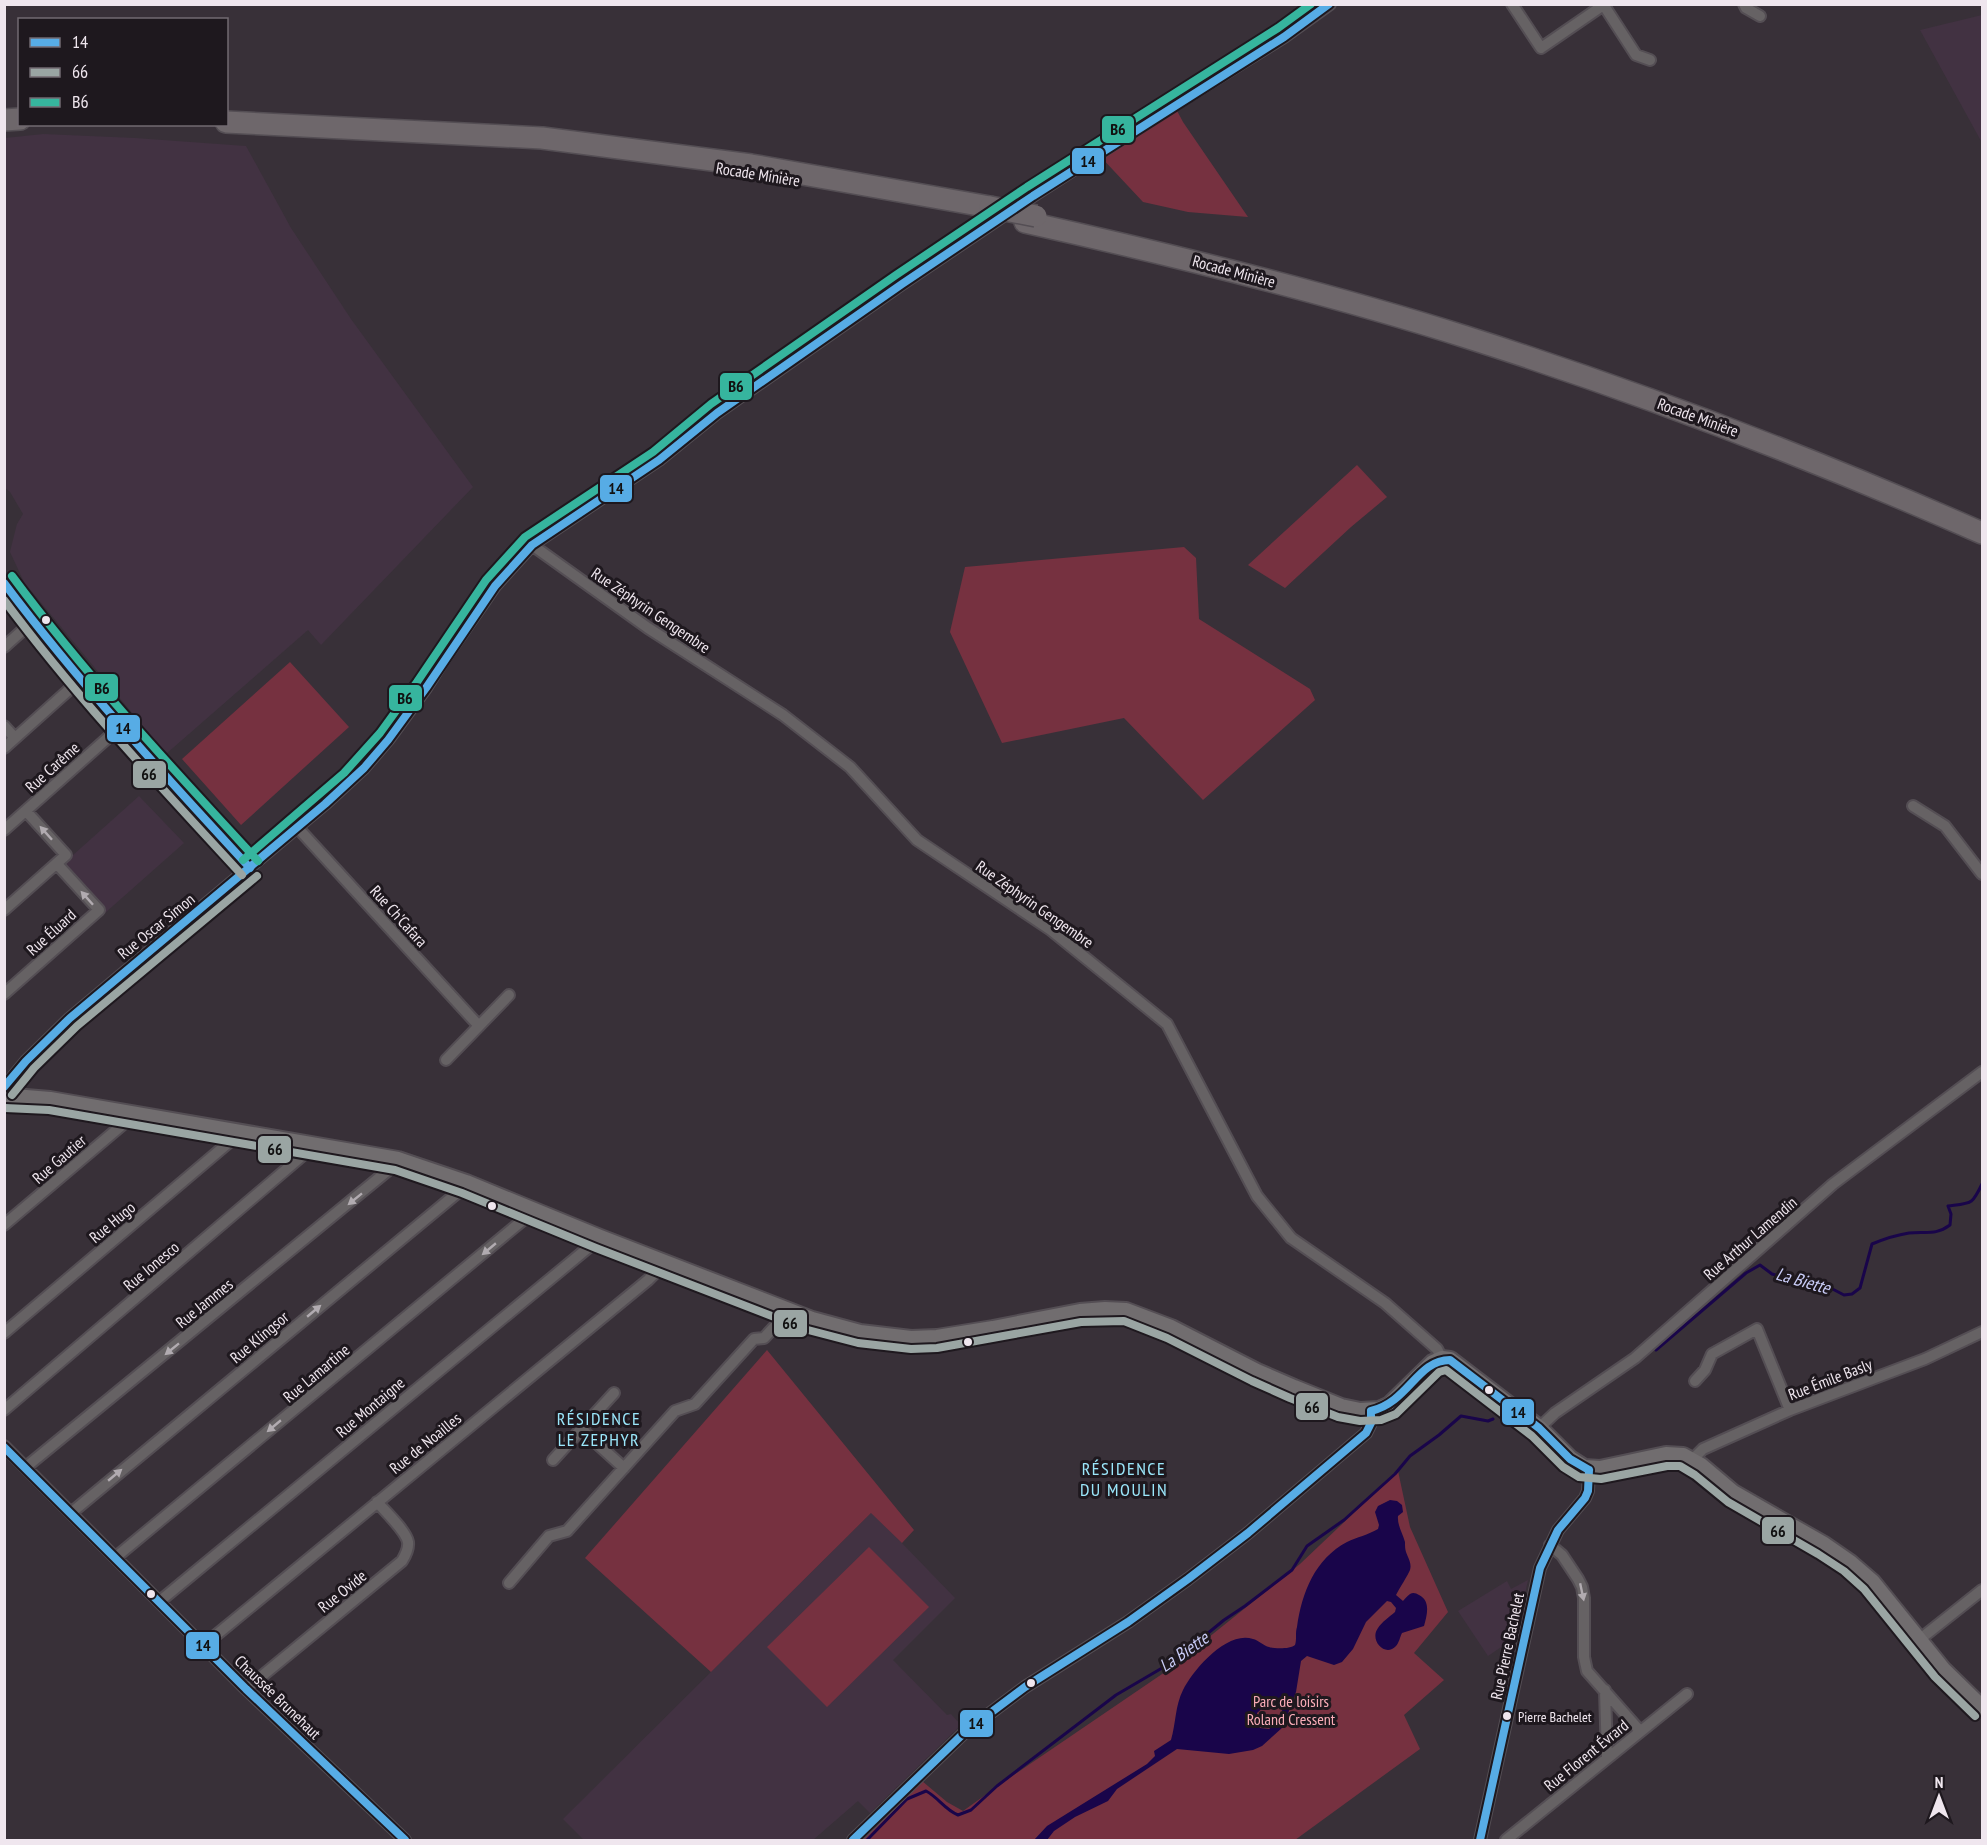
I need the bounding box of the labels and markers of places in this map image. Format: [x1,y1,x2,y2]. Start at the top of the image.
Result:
unlabelled marker [40,614,52,626]
unlabelled marker [486,1200,498,1212]
unlabelled marker [962,1336,974,1348]
unlabelled marker [1483,1384,1495,1396]
unlabelled marker [145,1588,157,1600]
unlabelled marker [1025,1677,1037,1689]
place label: Pierre Bachelet [1518,1708,1592,1726]
marker: Pierre Bachelet [1501,1710,1513,1722]

